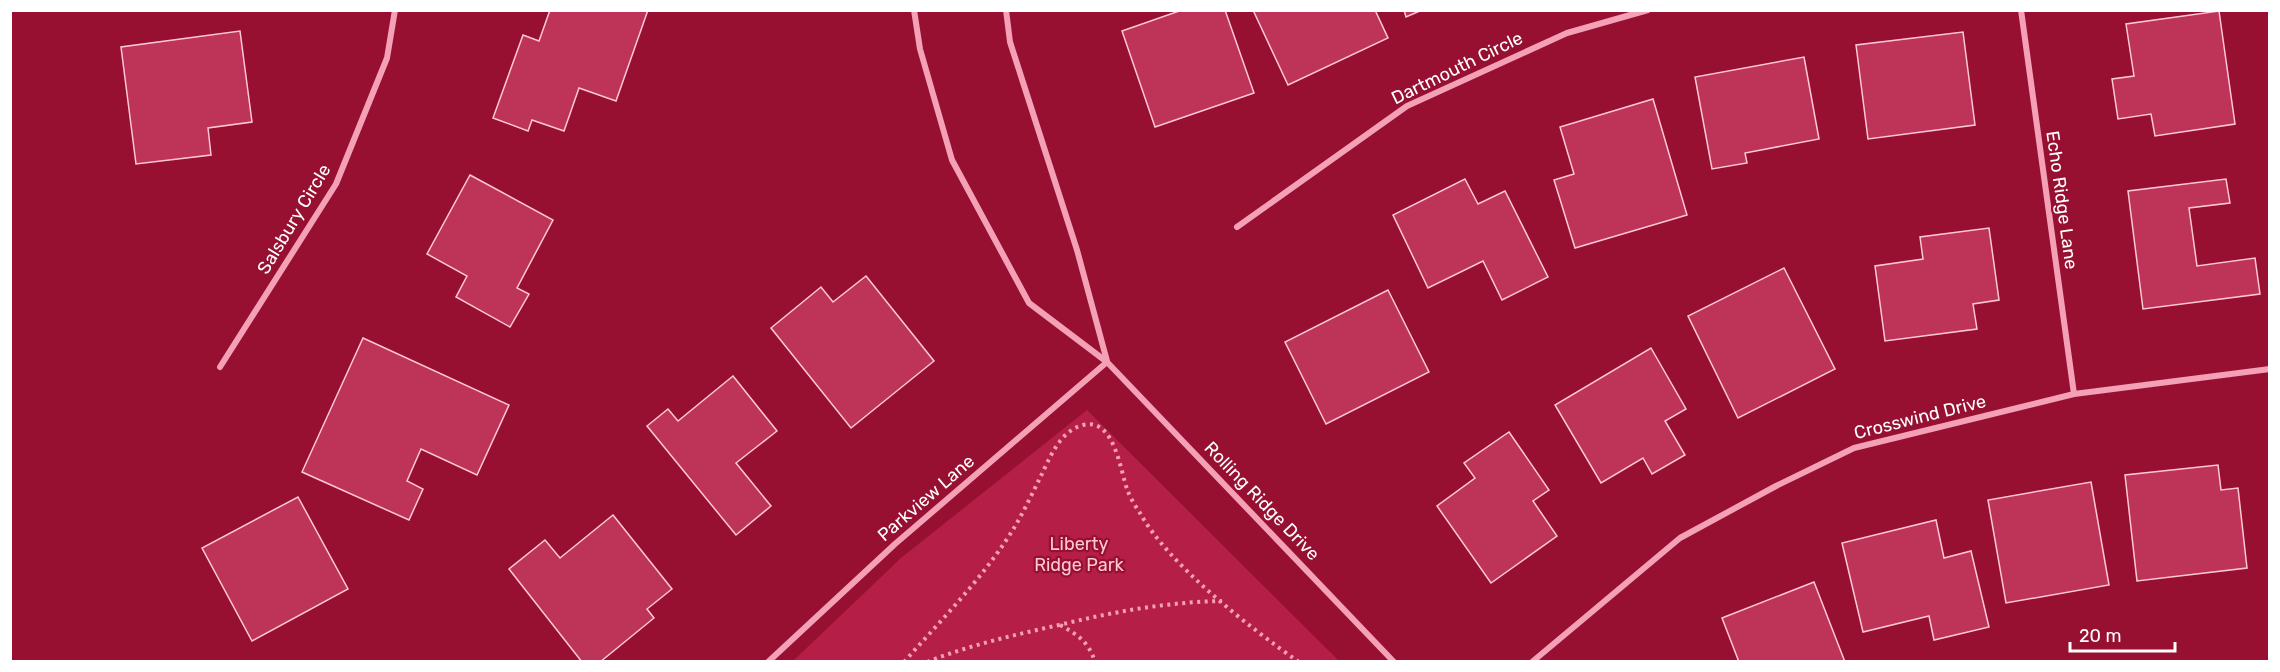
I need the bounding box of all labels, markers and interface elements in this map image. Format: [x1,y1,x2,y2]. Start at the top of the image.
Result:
street label: Dartmouth Circle [1388,27,1526,109]
street label: Echo Ridge Lane [2041,129,2083,271]
street label: Salsbury Circle [253,160,335,278]
street label: Crosswind Drive [1852,390,1988,444]
street label: Rolling Ridge Drive [1200,437,1324,565]
street label: Parkview Lane [873,450,979,546]
park label: Liberty Ridge Park [1034,533,1124,576]
scale bar [2070,615,2175,653]
text: 20 m [2079,625,2121,647]

